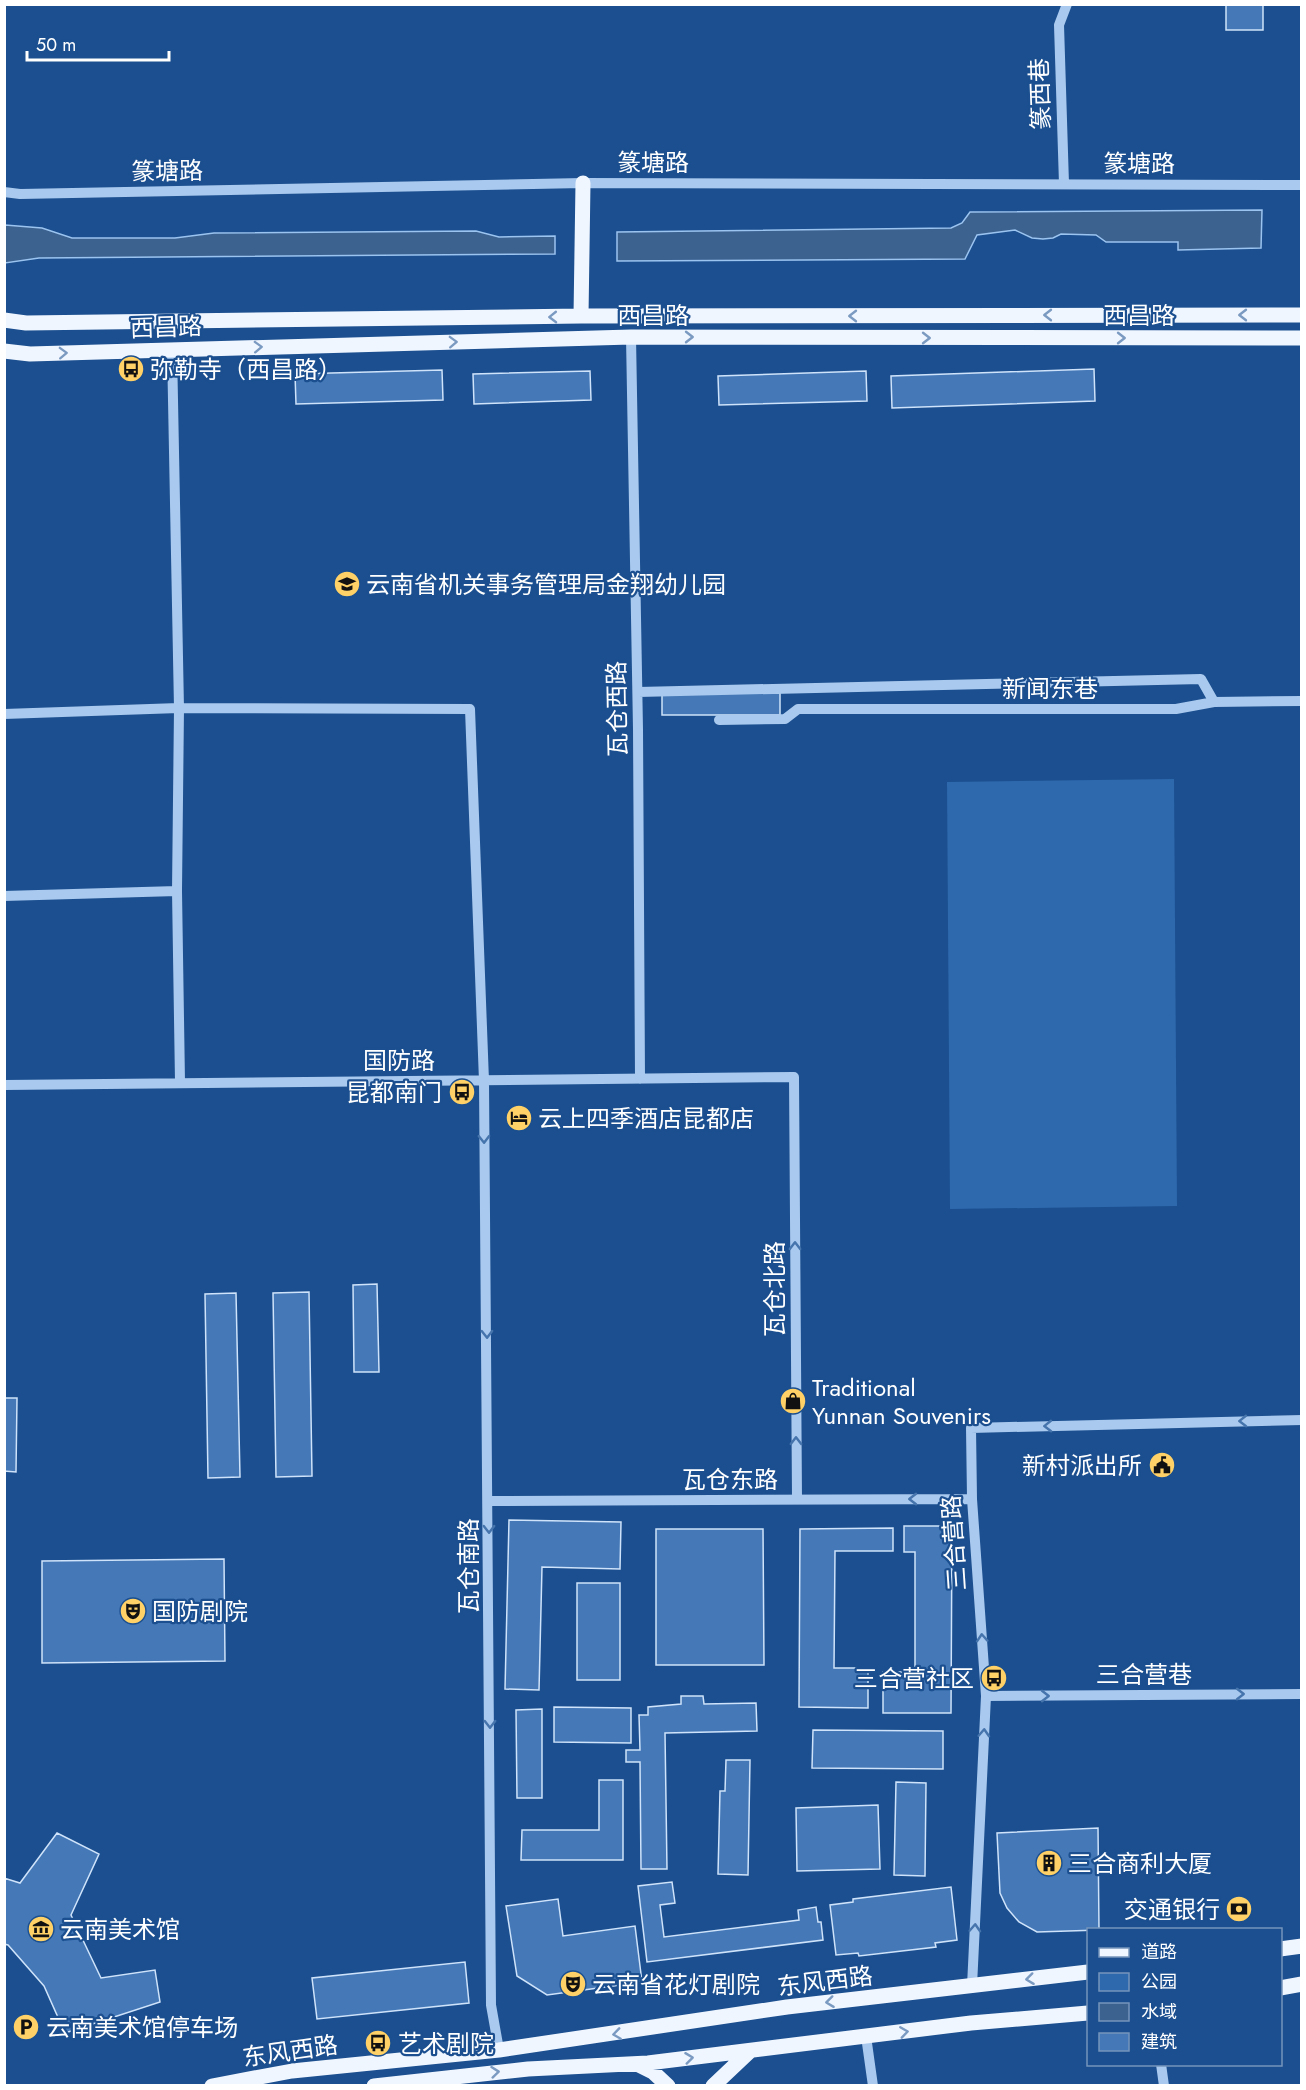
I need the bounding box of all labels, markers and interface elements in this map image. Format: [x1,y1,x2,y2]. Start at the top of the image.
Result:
scale bar [27,24,170,62]
text: 50 m [36,32,76,58]
street label: 篆西巷 [1021,57,1059,131]
street label: 篆塘路 [617,145,689,180]
street label: 篆塘路 [1103,146,1175,181]
street label: 篆塘路 [131,153,203,189]
street label: 西昌路 [617,298,689,333]
street label: 西昌路 [1103,298,1175,333]
street label: 西昌路 [129,308,203,346]
one-way arrow [1044,309,1053,321]
one-way arrow [1239,309,1248,321]
one-way arrow [849,310,858,322]
one-way arrow [549,311,558,323]
one-way arrow [685,331,694,343]
one-way arrow [922,332,931,344]
one-way arrow [1117,332,1126,344]
one-way arrow [448,336,457,348]
one-way arrow [253,341,262,353]
one-way arrow [58,347,67,359]
place label: 弥勒寺（西昌路） [150,352,342,387]
bus stop icon: 弥勒寺（西昌路） [116,354,146,384]
place label: 云南省机关事务管理局金翔幼儿园 [366,567,726,602]
school or university icon: 云南省机关事务管理局金翔幼儿园 [332,569,362,599]
street label: 瓦仓西路 [599,661,635,757]
street label: 新闻东巷 [1002,671,1098,706]
street label: 国防路 [363,1043,435,1078]
place label: 昆都南门 [346,1075,442,1110]
bus stop icon: 昆都南门 [447,1077,477,1107]
place label: 云上四季酒店昆都店 [538,1101,754,1136]
hotel icon: 云上四季酒店昆都店 [504,1103,534,1133]
one-way arrow [478,1135,491,1144]
street label: 瓦仓北路 [757,1241,792,1337]
one-way arrow [789,1241,801,1250]
one-way arrow [480,1330,493,1339]
place label: Traditional Yunnan Souvenirs [812,1370,991,1433]
shop icon: Traditional Yunnan Souvenirs [778,1386,808,1416]
one-way arrow [1239,1415,1248,1428]
one-way arrow [1044,1420,1053,1432]
one-way arrow [790,1436,802,1445]
place label: 新村派出所 [1022,1448,1142,1483]
public building icon: 新村派出所 [1147,1450,1177,1480]
street label: 瓦仓东路 [682,1462,778,1497]
one-way arrow [909,1493,918,1505]
street label: 三合营路 [933,1494,975,1592]
street label: 瓦仓南路 [451,1518,486,1614]
one-way arrow [482,1525,495,1534]
place label: 国防剧院 [152,1594,248,1629]
theatre icon: 国防剧院 [118,1596,148,1626]
one-way arrow [976,1633,989,1642]
street label: 三合营巷 [1096,1657,1192,1692]
place label: 三合营社区 [854,1661,974,1696]
bus stop icon: 三合营社区 [979,1663,1009,1693]
one-way arrow [1235,1688,1244,1700]
one-way arrow [1040,1690,1049,1702]
one-way arrow [484,1720,496,1729]
one-way arrow [978,1729,991,1738]
place label: 三合商利大厦 [1068,1846,1212,1881]
building icon: 三合商利大厦 [1034,1848,1064,1878]
place label: 交通银行 [1124,1892,1220,1927]
bank icon: 交通银行 [1224,1894,1254,1924]
place label: 云南美术馆 [60,1912,180,1947]
museum icon: 云南美术馆 [26,1914,56,1944]
one-way arrow [968,1923,981,1932]
legend [1087,1928,1282,2066]
text: 道路 [1141,1939,1177,1965]
street label: 东风西路 [775,1958,875,2004]
place label: 云南省花灯剧院 [592,1967,760,2002]
theatre icon: 云南省花灯剧院 [558,1969,588,1999]
text: 公园 [1141,1969,1177,1995]
one-way arrow [1026,1972,1035,1985]
one-way arrow [826,1996,835,2008]
text: 水域 [1141,1999,1177,2025]
place label: 云南美术馆停车场 [46,2010,238,2045]
parking icon: 云南美术馆停车场 [11,2012,41,2042]
place label: 艺术剧院 [398,2026,494,2061]
one-way arrow [899,2026,908,2038]
street label: 东风西路 [240,2027,340,2075]
one-way arrow [612,2027,621,2039]
bus stop icon: 艺术剧院 [363,2028,393,2058]
text: 建筑 [1141,2029,1177,2055]
one-way arrow [685,2052,694,2065]
one-way arrow [490,2067,500,2079]

